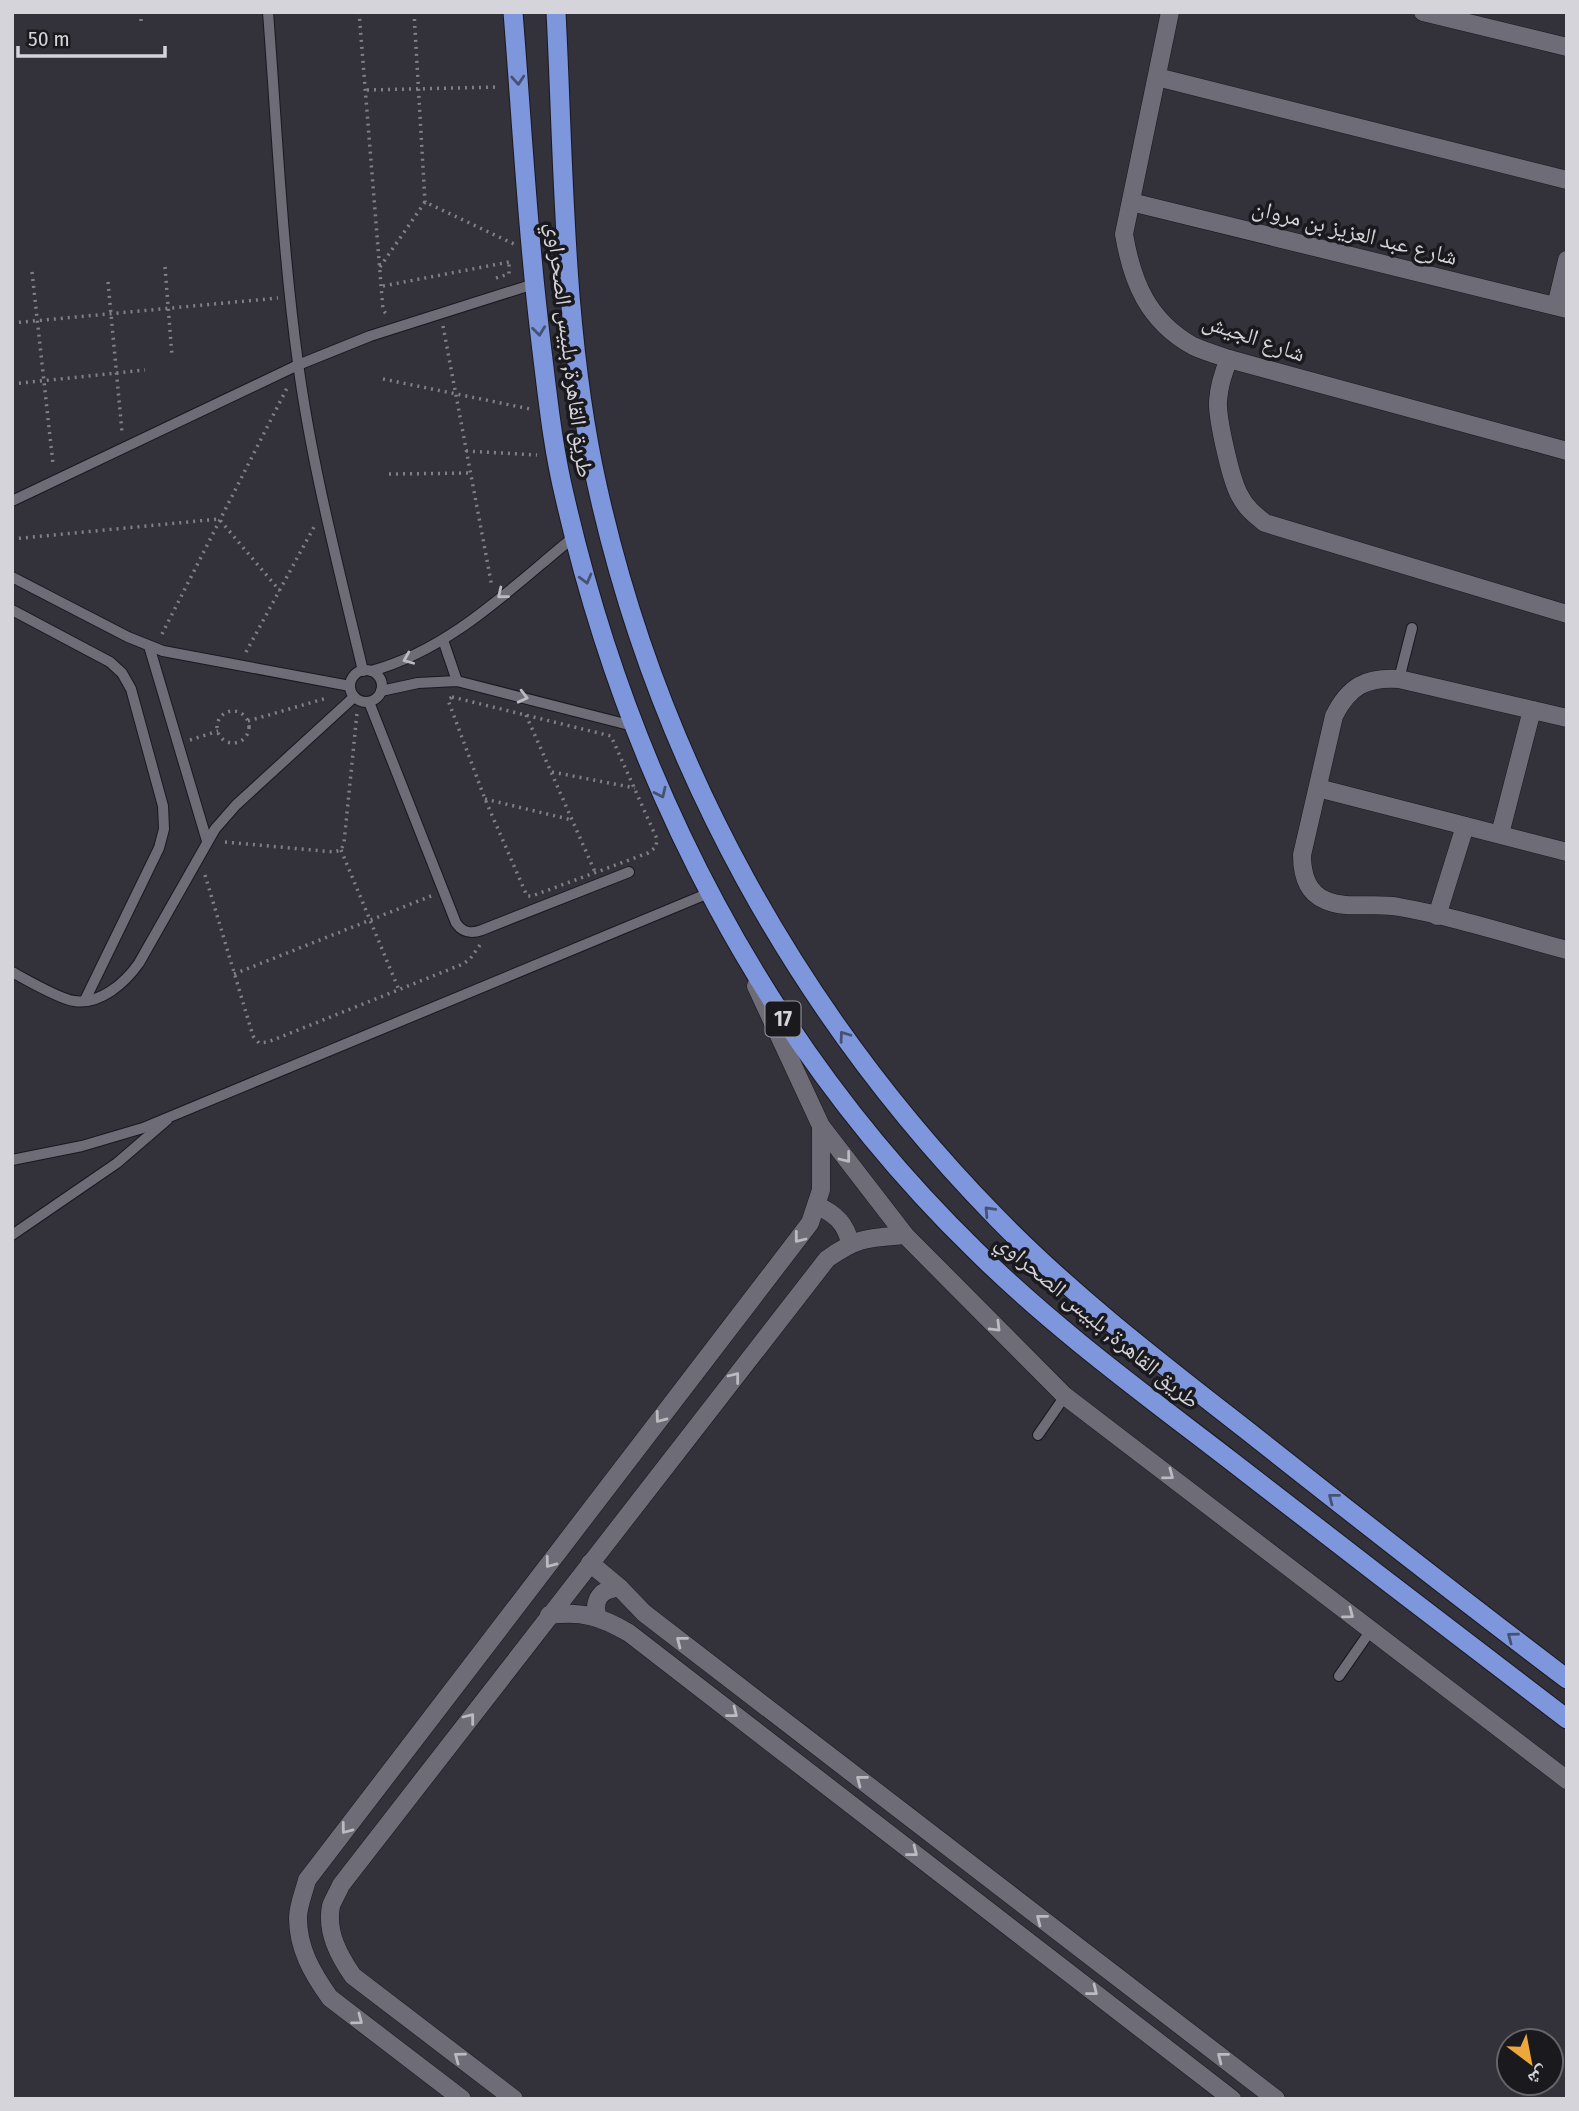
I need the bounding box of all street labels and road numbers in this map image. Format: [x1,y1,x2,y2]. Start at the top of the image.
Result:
street label: شارع عبد العزيز بن مروان [1249,193,1460,272]
street label: طريق القاهرة, بلبيس الصحراوي [536,221,600,480]
street label: شارع الجيش [1199,306,1309,369]
road number: 17 [766,1002,800,1036]
street label: طريق القاهرة, بلبيس الصحراوي [987,1228,1206,1418]

